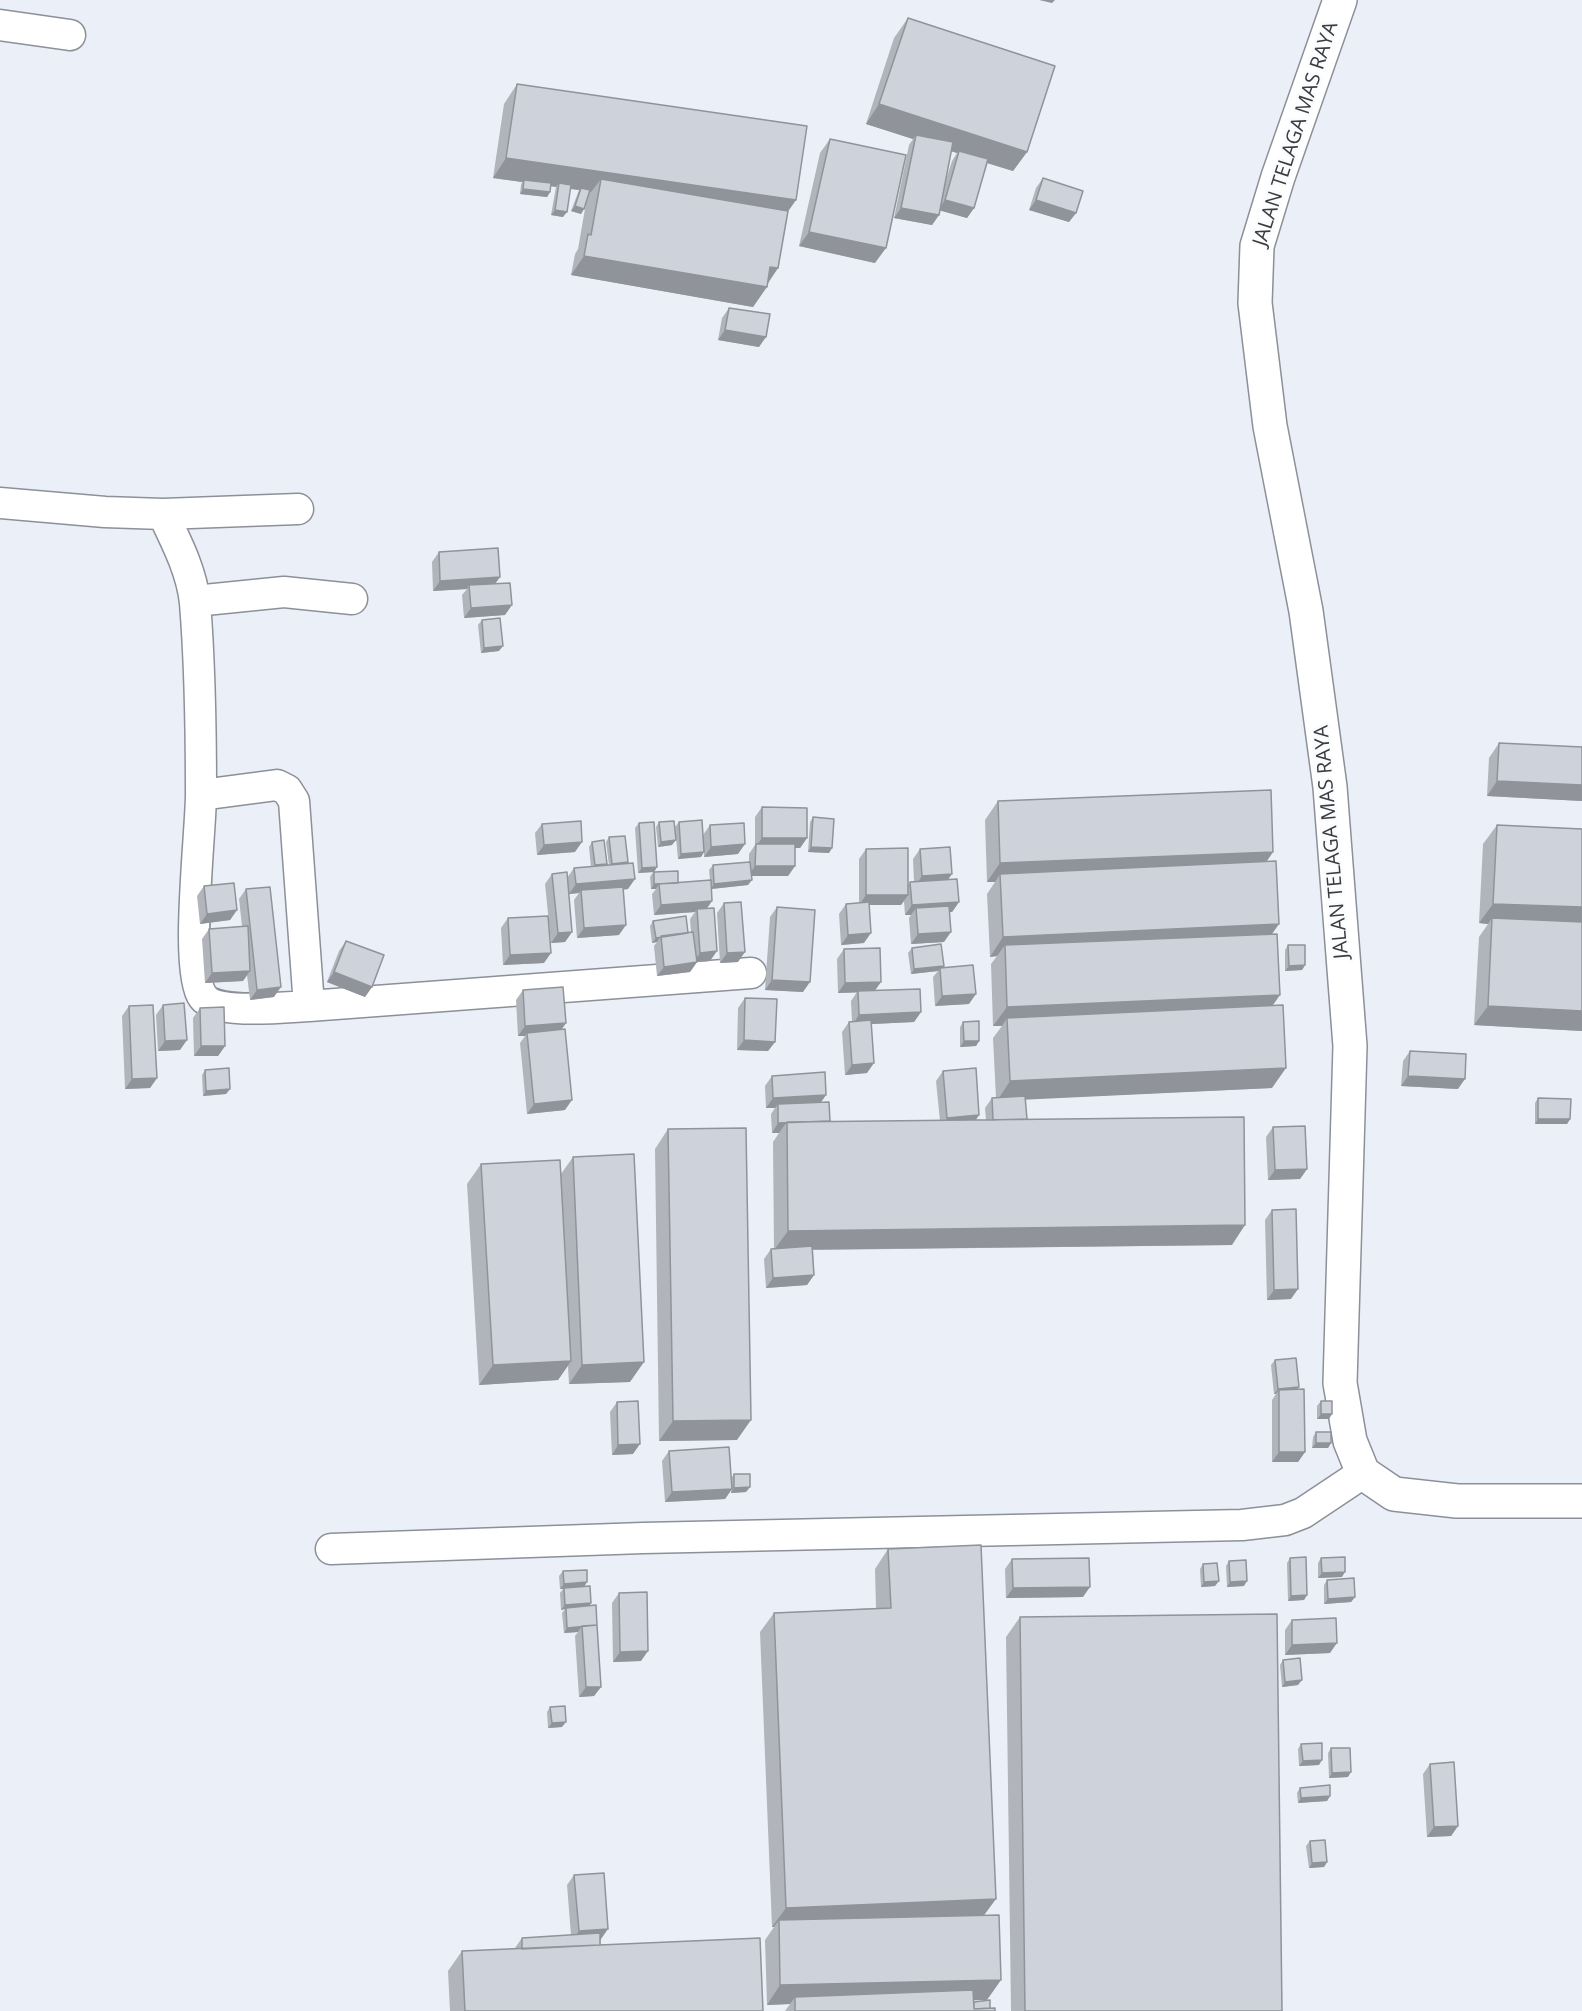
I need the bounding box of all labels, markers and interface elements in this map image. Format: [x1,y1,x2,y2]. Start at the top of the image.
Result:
street label: JALAN TELAGA MAS RAYA [1248,19,1344,249]
street label: JALAN TELAGA MAS RAYA [1310,724,1354,960]

